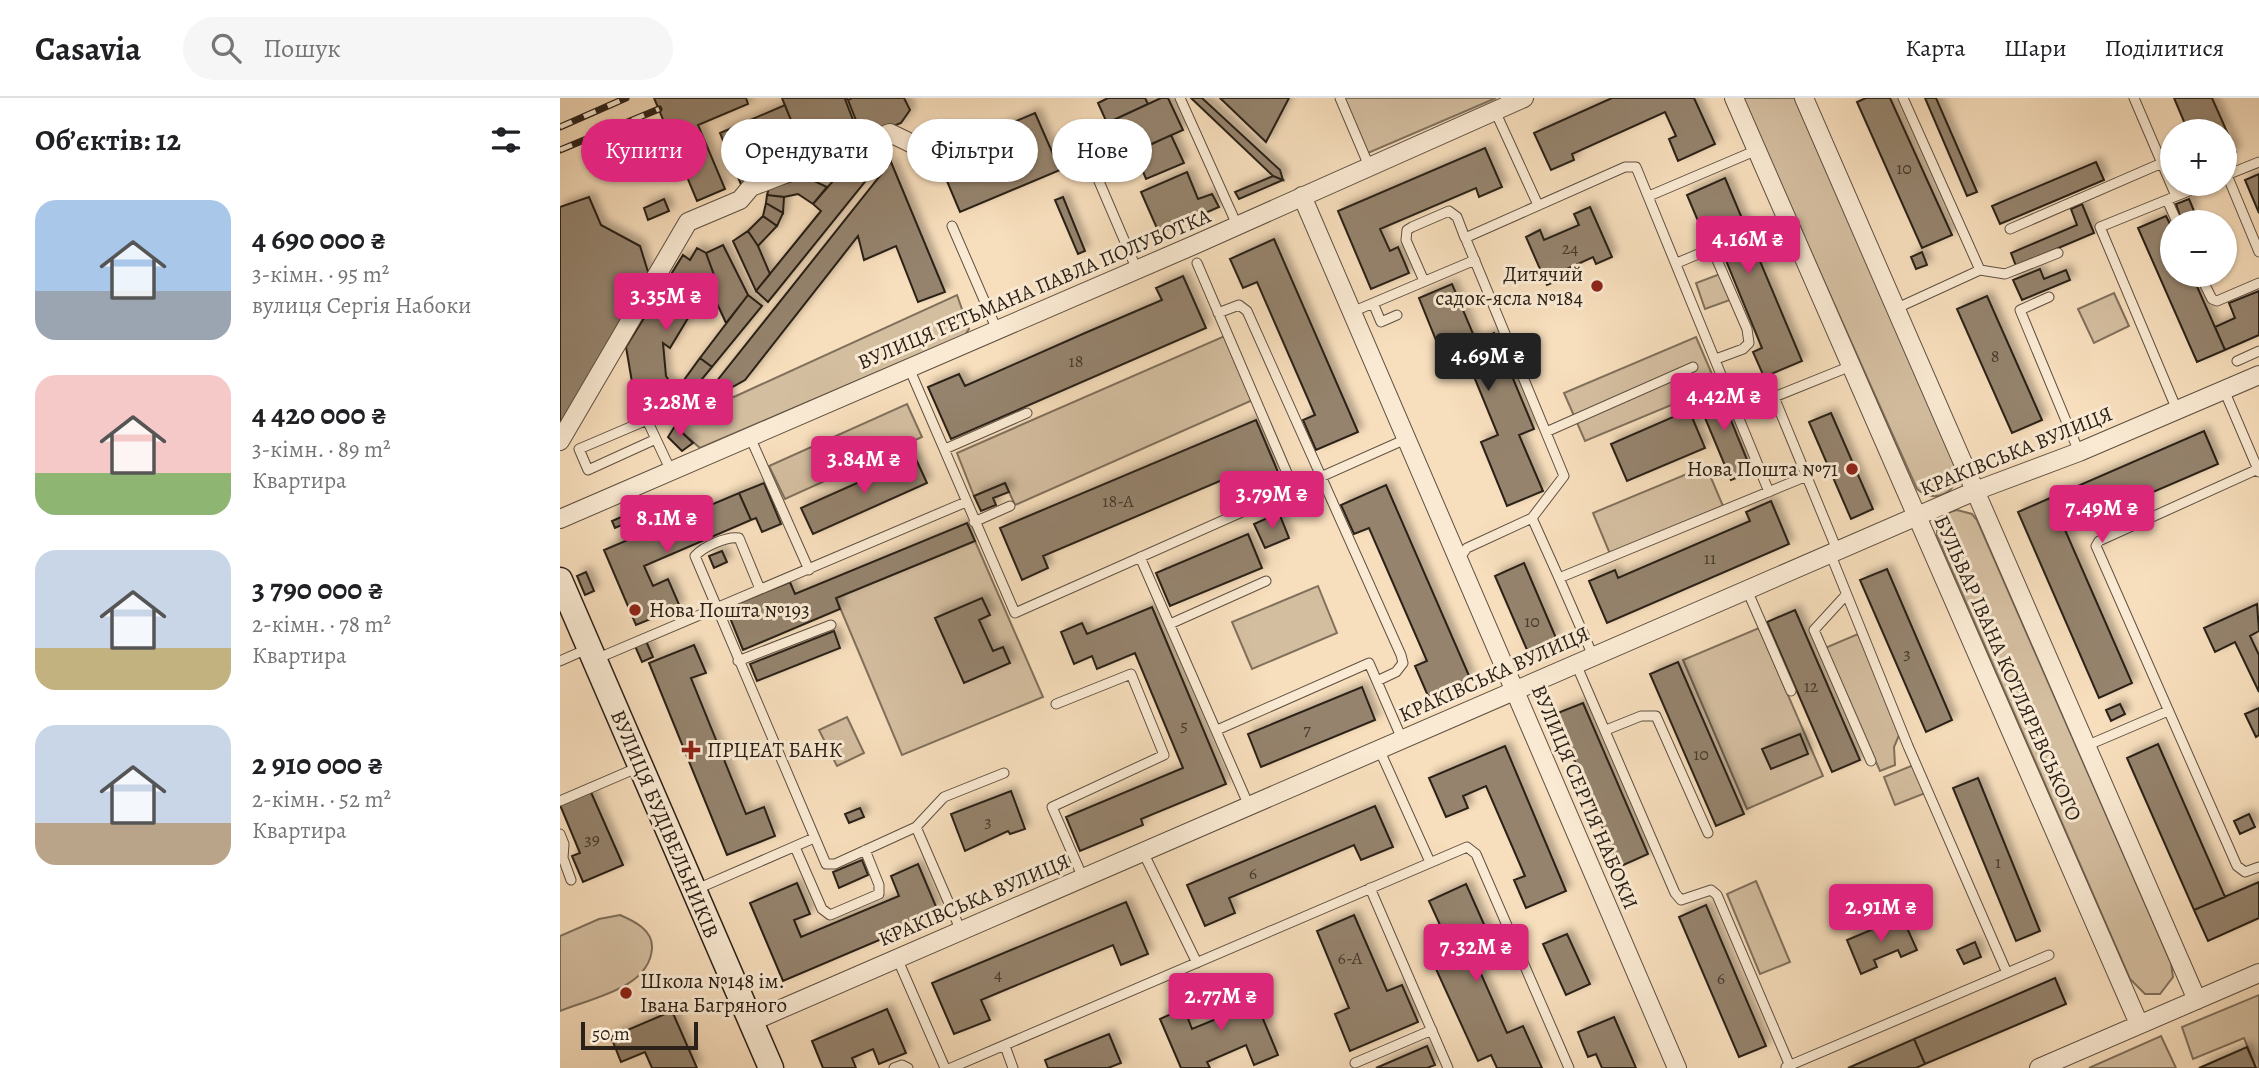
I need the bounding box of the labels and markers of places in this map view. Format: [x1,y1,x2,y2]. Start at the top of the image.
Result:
pin: 4.16M ₴ [1683,216,1813,276]
place label: Дитячий садок-ясла №184 [1435,260,1583,312]
pin: 3.35M ₴ [601,274,731,333]
marker: Дитячий садок-ясла №184 [1589,278,1605,294]
pin: 4.69M ₴ [1423,334,1553,393]
pin: 4.42M ₴ [1659,374,1789,433]
pin: 3.28M ₴ [615,380,745,439]
pin: 3.84M ₴ [799,436,929,496]
place label: Нова Пошта №71 [1687,455,1838,483]
marker: Нова Пошта №71 [1844,461,1860,477]
pin: 3.79M ₴ [1207,472,1337,531]
pin: 7.49M ₴ [2037,486,2167,545]
pin: 8.1M ₴ [610,496,724,555]
place label: Нова Пошта №193 [649,596,810,624]
marker: Нова Пошта №193 [627,602,643,618]
place label: ПРЦЕАТ БАНК [707,736,843,764]
marker: ПРЦЕАТ БАНК [681,740,701,760]
pin: 2.91M ₴ [1816,884,1946,944]
pin: 7.32M ₴ [1411,924,1541,984]
place label: Школа №148 ім. Івана Багряного [640,967,787,1019]
pin: 2.77M ₴ [1156,974,1286,1033]
marker: Школа №148 ім. Івана Багряного [618,985,634,1001]

